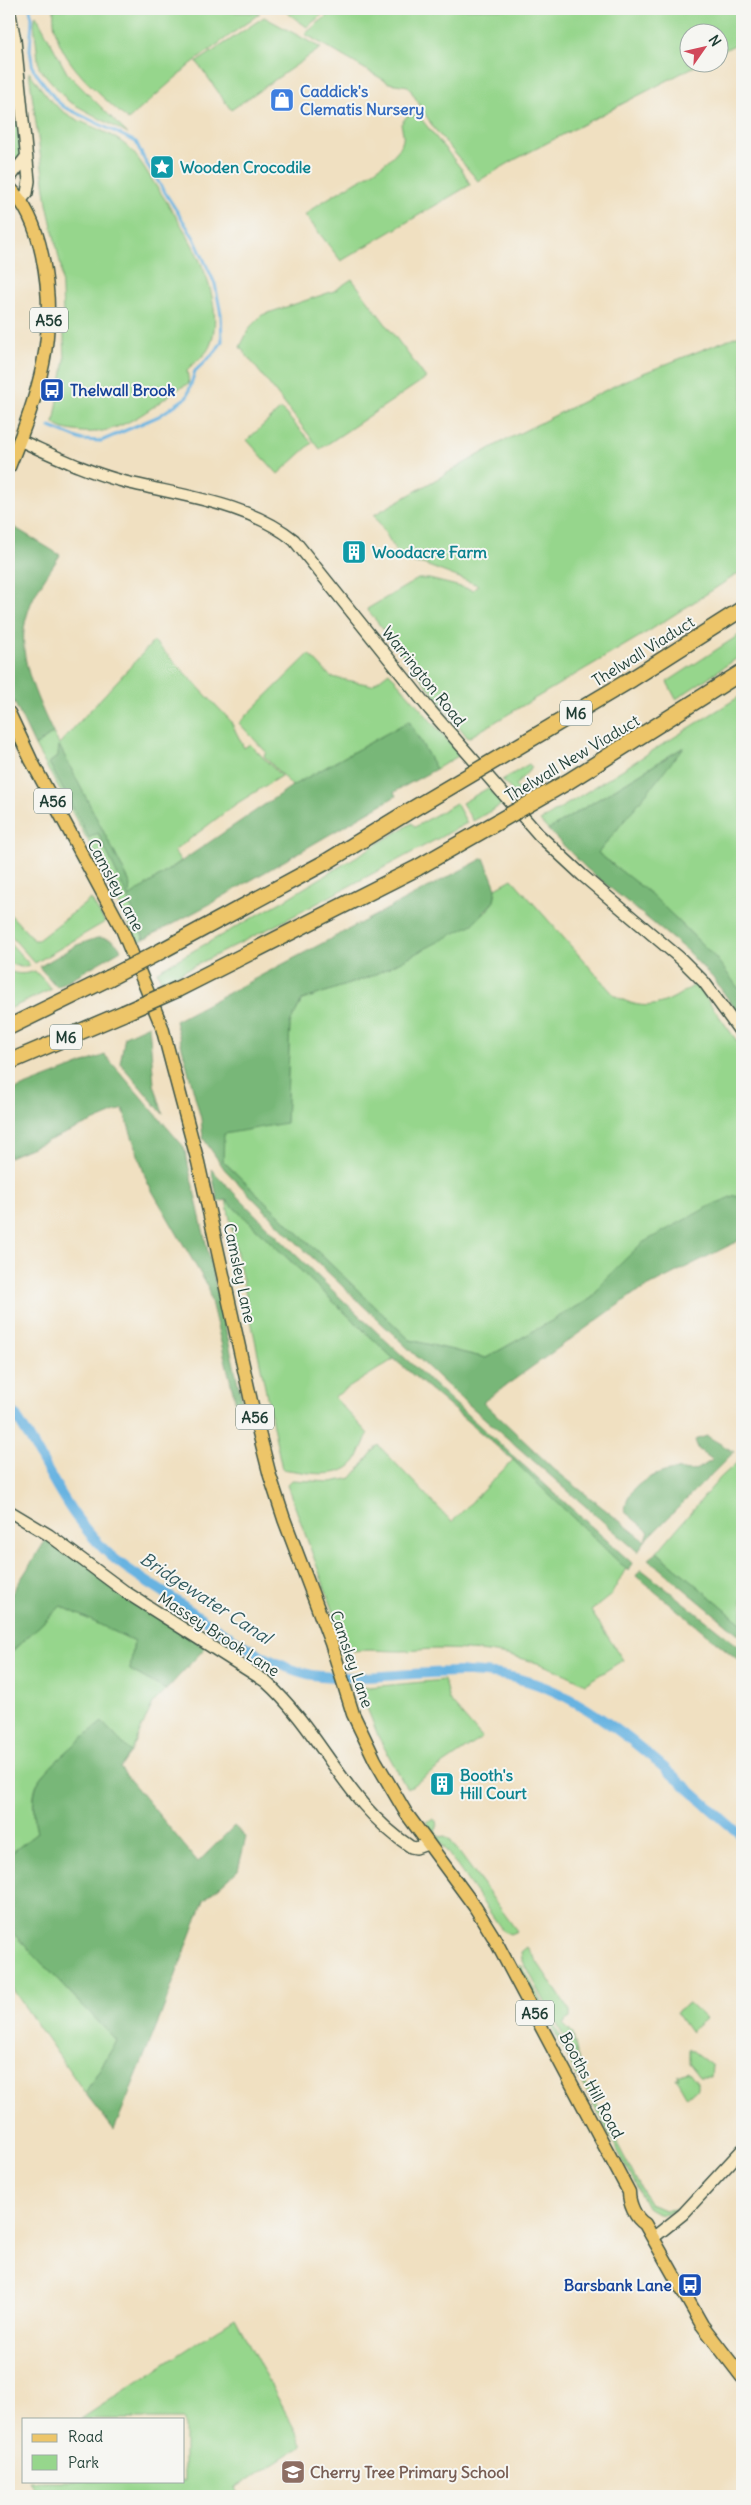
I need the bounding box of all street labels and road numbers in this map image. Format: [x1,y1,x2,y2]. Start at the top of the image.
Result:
road number: A56 [30,308,68,332]
street label: Thelwall Viaduct [588,611,699,691]
street label: Warrington Road [378,622,470,730]
road number: M6 [560,700,592,726]
street label: Thelwall New Viaduct [501,710,643,806]
road number: A56 [34,788,72,814]
street label: Camsley Lane [83,835,149,935]
road number: M6 [50,1024,82,1050]
street label: Camsley Lane [220,1221,260,1325]
road number: A56 [236,1404,274,1430]
street label: Massey Brook Lane [155,1587,283,1681]
street label: Camsley Lane [326,1608,378,1710]
road number: A56 [516,2000,554,2026]
street label: Booths Hill Road [556,2028,628,2142]

